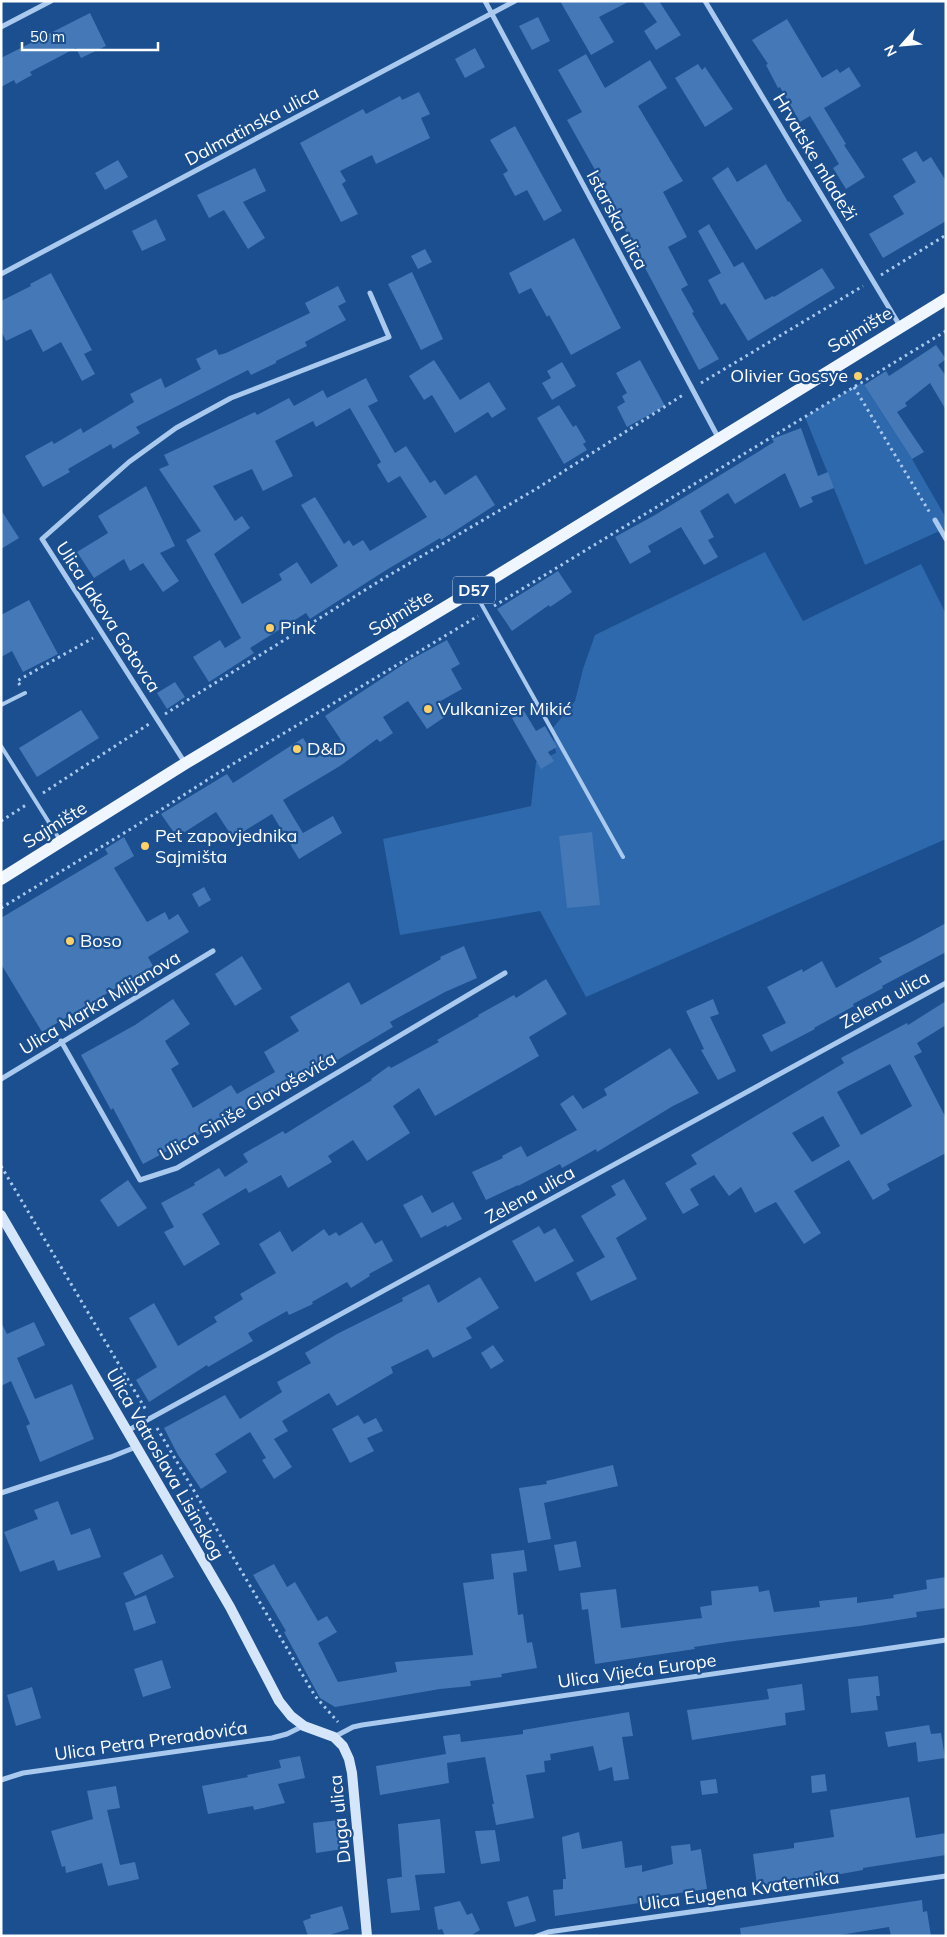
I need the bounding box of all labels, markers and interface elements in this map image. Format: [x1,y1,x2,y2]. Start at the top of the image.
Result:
scale bar [22,20,159,52]
north arrow [877,20,927,70]
text: 50 m [30,27,65,46]
text: N [880,42,901,60]
street label: Dalmatinska ulica [181,81,323,171]
street label: Hrvatske mladeži [768,89,863,225]
street label: Istarska ulica [582,166,653,273]
street label: Sajmište [823,301,896,358]
place label: Olivier Gossye [730,364,848,387]
marker: Olivier Gossye [852,370,864,382]
street label: Ulica Jakova Gotovca [51,537,166,697]
road number: D57 [453,576,495,604]
street label: Sajmište [364,584,437,641]
place label: Pink [280,616,317,639]
marker: Pink [264,622,276,634]
place label: Vulkanizer Mikić [438,697,572,720]
marker: Vulkanizer Mikić [422,703,434,715]
place label: D&D [307,737,346,760]
marker: D&D [291,743,303,755]
street label: Sajmište [18,796,91,853]
place label: Pet zapovjednika Sajmišta [155,824,297,868]
marker: Pet zapovjednika Sajmišta [139,840,151,852]
place label: Boso [80,929,122,952]
marker: Boso [64,935,76,947]
street label: Ulica Marka Miljanova [15,945,184,1060]
street label: Zelena ulica [836,966,934,1034]
street label: Ulica Siniše Glavaševića [155,1047,340,1167]
street label: Zelena ulica [481,1161,579,1229]
street label: Ulica Vatroslava Lisinskog [101,1364,230,1564]
street label: Ulica Vijeća Europe [556,1648,718,1693]
street label: Ulica Petra Preradovića [53,1716,249,1765]
street label: Duga ulica [323,1774,356,1864]
street label: Ulica Eugena Kvaternika [637,1865,841,1916]

